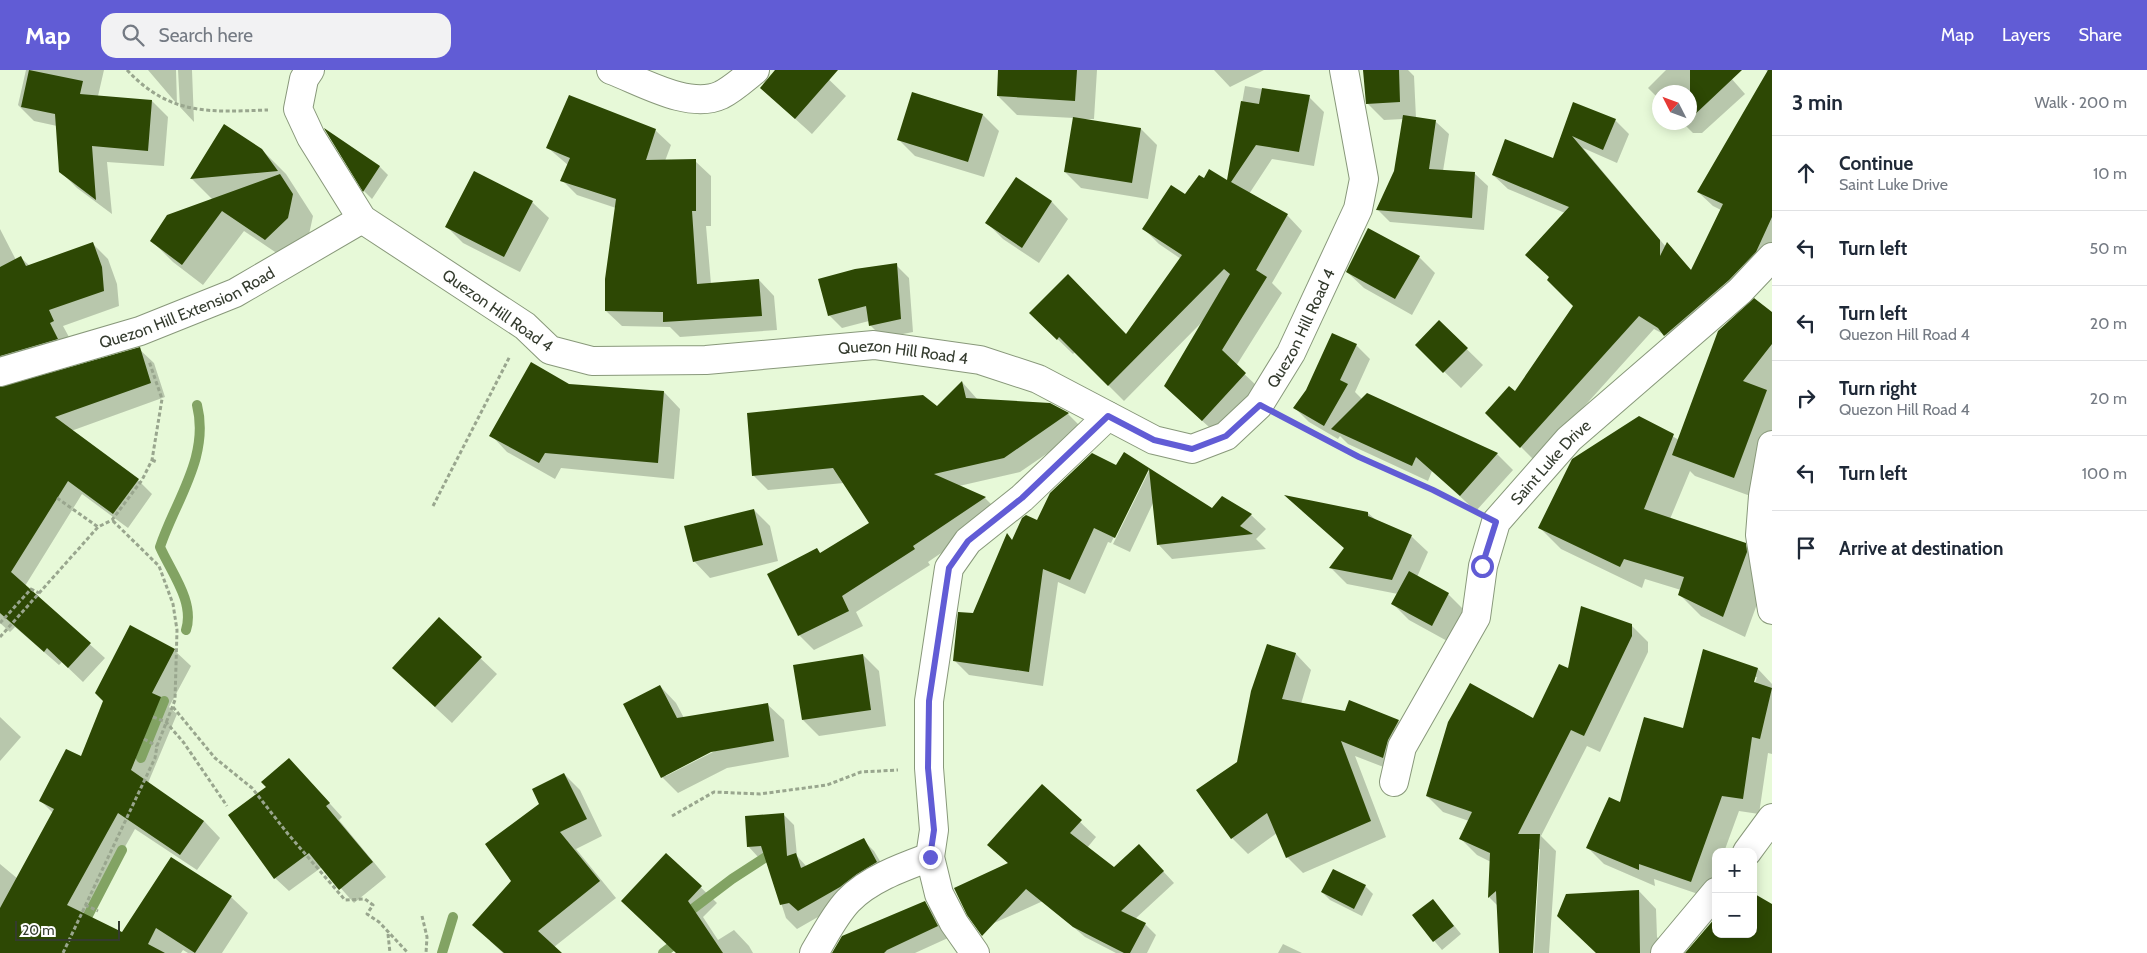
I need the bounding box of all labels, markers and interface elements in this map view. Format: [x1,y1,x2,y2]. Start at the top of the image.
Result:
search box [101,13,451,58]
text: Map [25,21,71,50]
icon: search [119,21,147,49]
text: Search here [159,24,253,47]
text: Map [1941,24,1974,46]
text: Layers [2002,24,2051,46]
text: Share [2079,24,2122,46]
north arrow [1652,85,1697,130]
text: 3 min [1792,90,1843,115]
text: Walk · 200 m [2035,93,2127,112]
text: Continue [1839,152,1913,175]
icon: ahead [1792,159,1820,187]
text: 10 m [2093,164,2127,183]
text: Saint Luke Drive [1839,175,1948,194]
icon: left [1792,234,1820,262]
text: Turn left [1839,237,1907,260]
text: 50 m [2090,239,2127,258]
street label: Quezon Hill Extension Road [97,263,278,352]
street label: Quezon Hill Road 4 [439,265,557,356]
street label: Quezon Hill Road 4 [1263,266,1339,391]
text: Turn left [1839,302,1907,325]
icon: left [1792,309,1820,337]
text: 20 m [2090,314,2127,333]
text: Quezon Hill Road 4 [1839,325,1970,344]
street label: Quezon Hill Road 4 [837,336,969,368]
text: Turn right [1839,377,1917,400]
icon: right [1792,384,1820,412]
text: 20 m [2090,389,2127,408]
text: Quezon Hill Road 4 [1839,400,1970,419]
street label: Saint Luke Drive [1507,416,1595,509]
icon: left [1792,459,1820,487]
text: Turn left [1839,462,1907,485]
text: 100 m [2082,464,2127,483]
icon: arrive [1792,534,1820,562]
text: Arrive at destination [1839,537,2003,560]
route start [1471,555,1494,578]
route end [919,846,942,869]
map controls [1712,848,1757,938]
button: + [1712,848,1757,893]
button: − [1712,893,1757,938]
scale bar [15,918,120,941]
text: 20 m [22,921,55,939]

